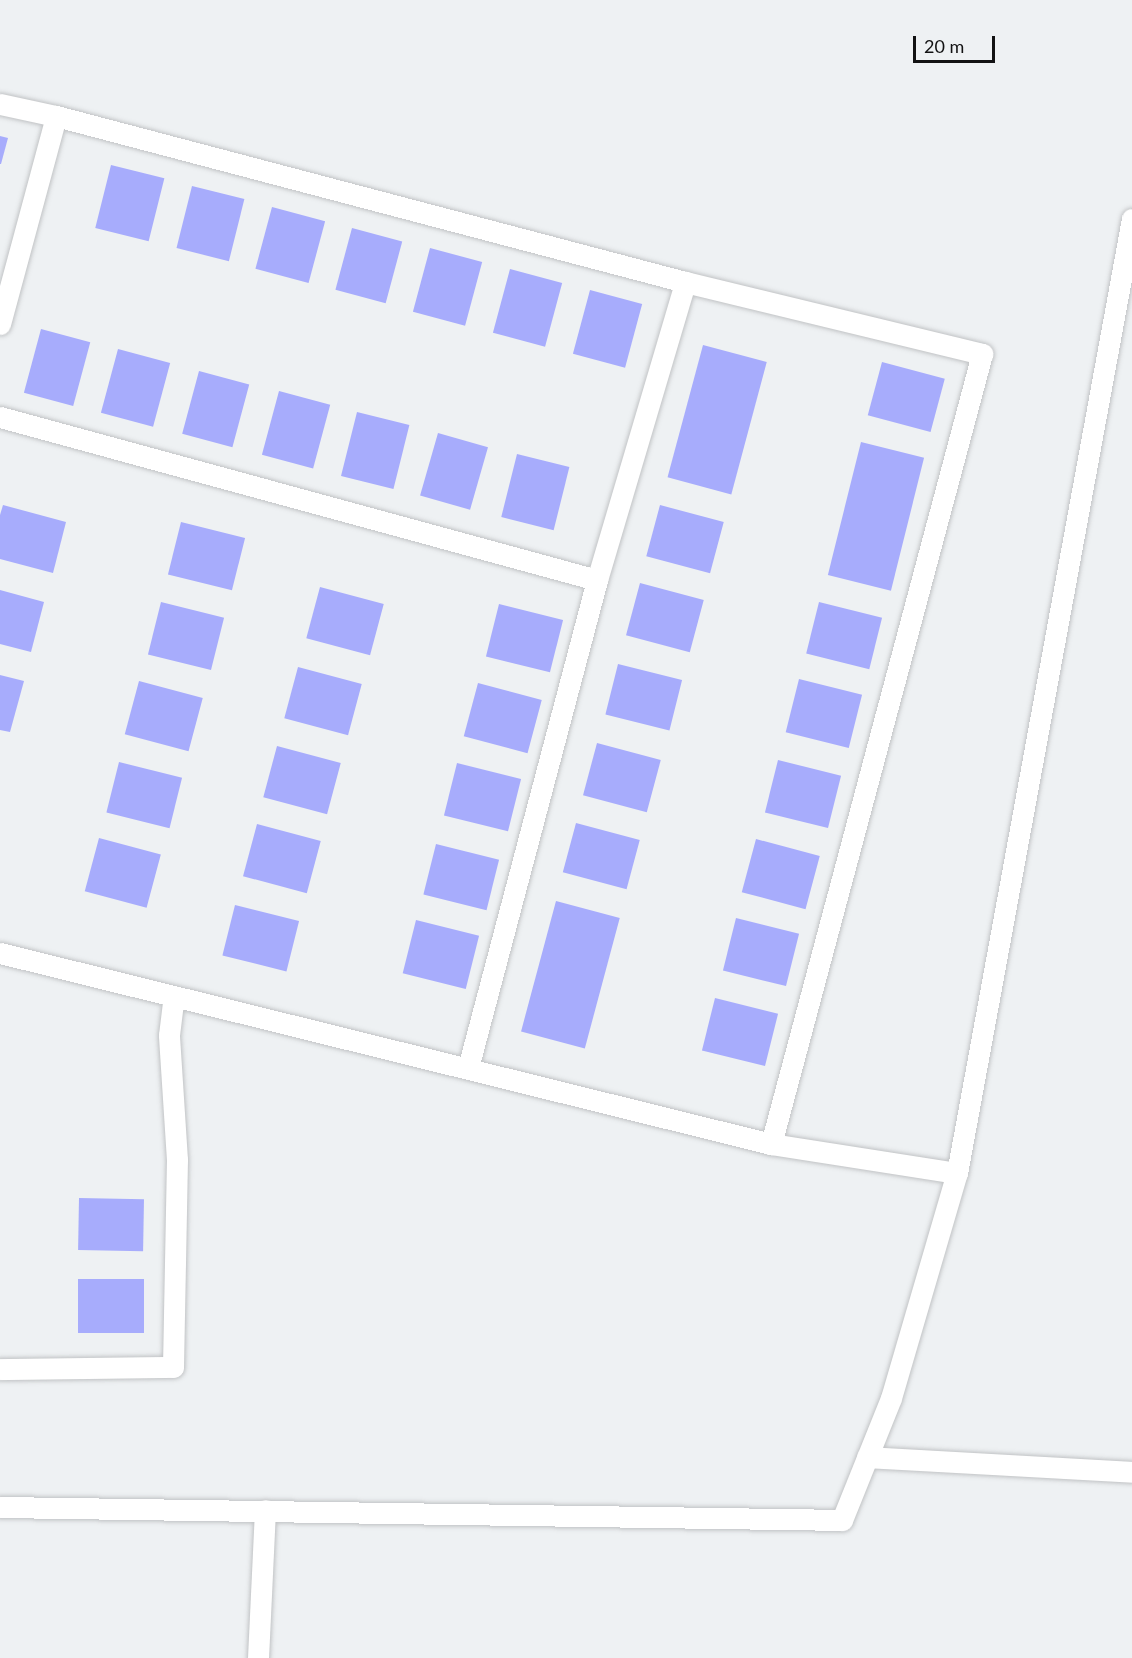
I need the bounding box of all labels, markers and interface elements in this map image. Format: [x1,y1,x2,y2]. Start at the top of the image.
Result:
scale bar [916,24,998,62]
text: 20 m [924,35,964,57]

